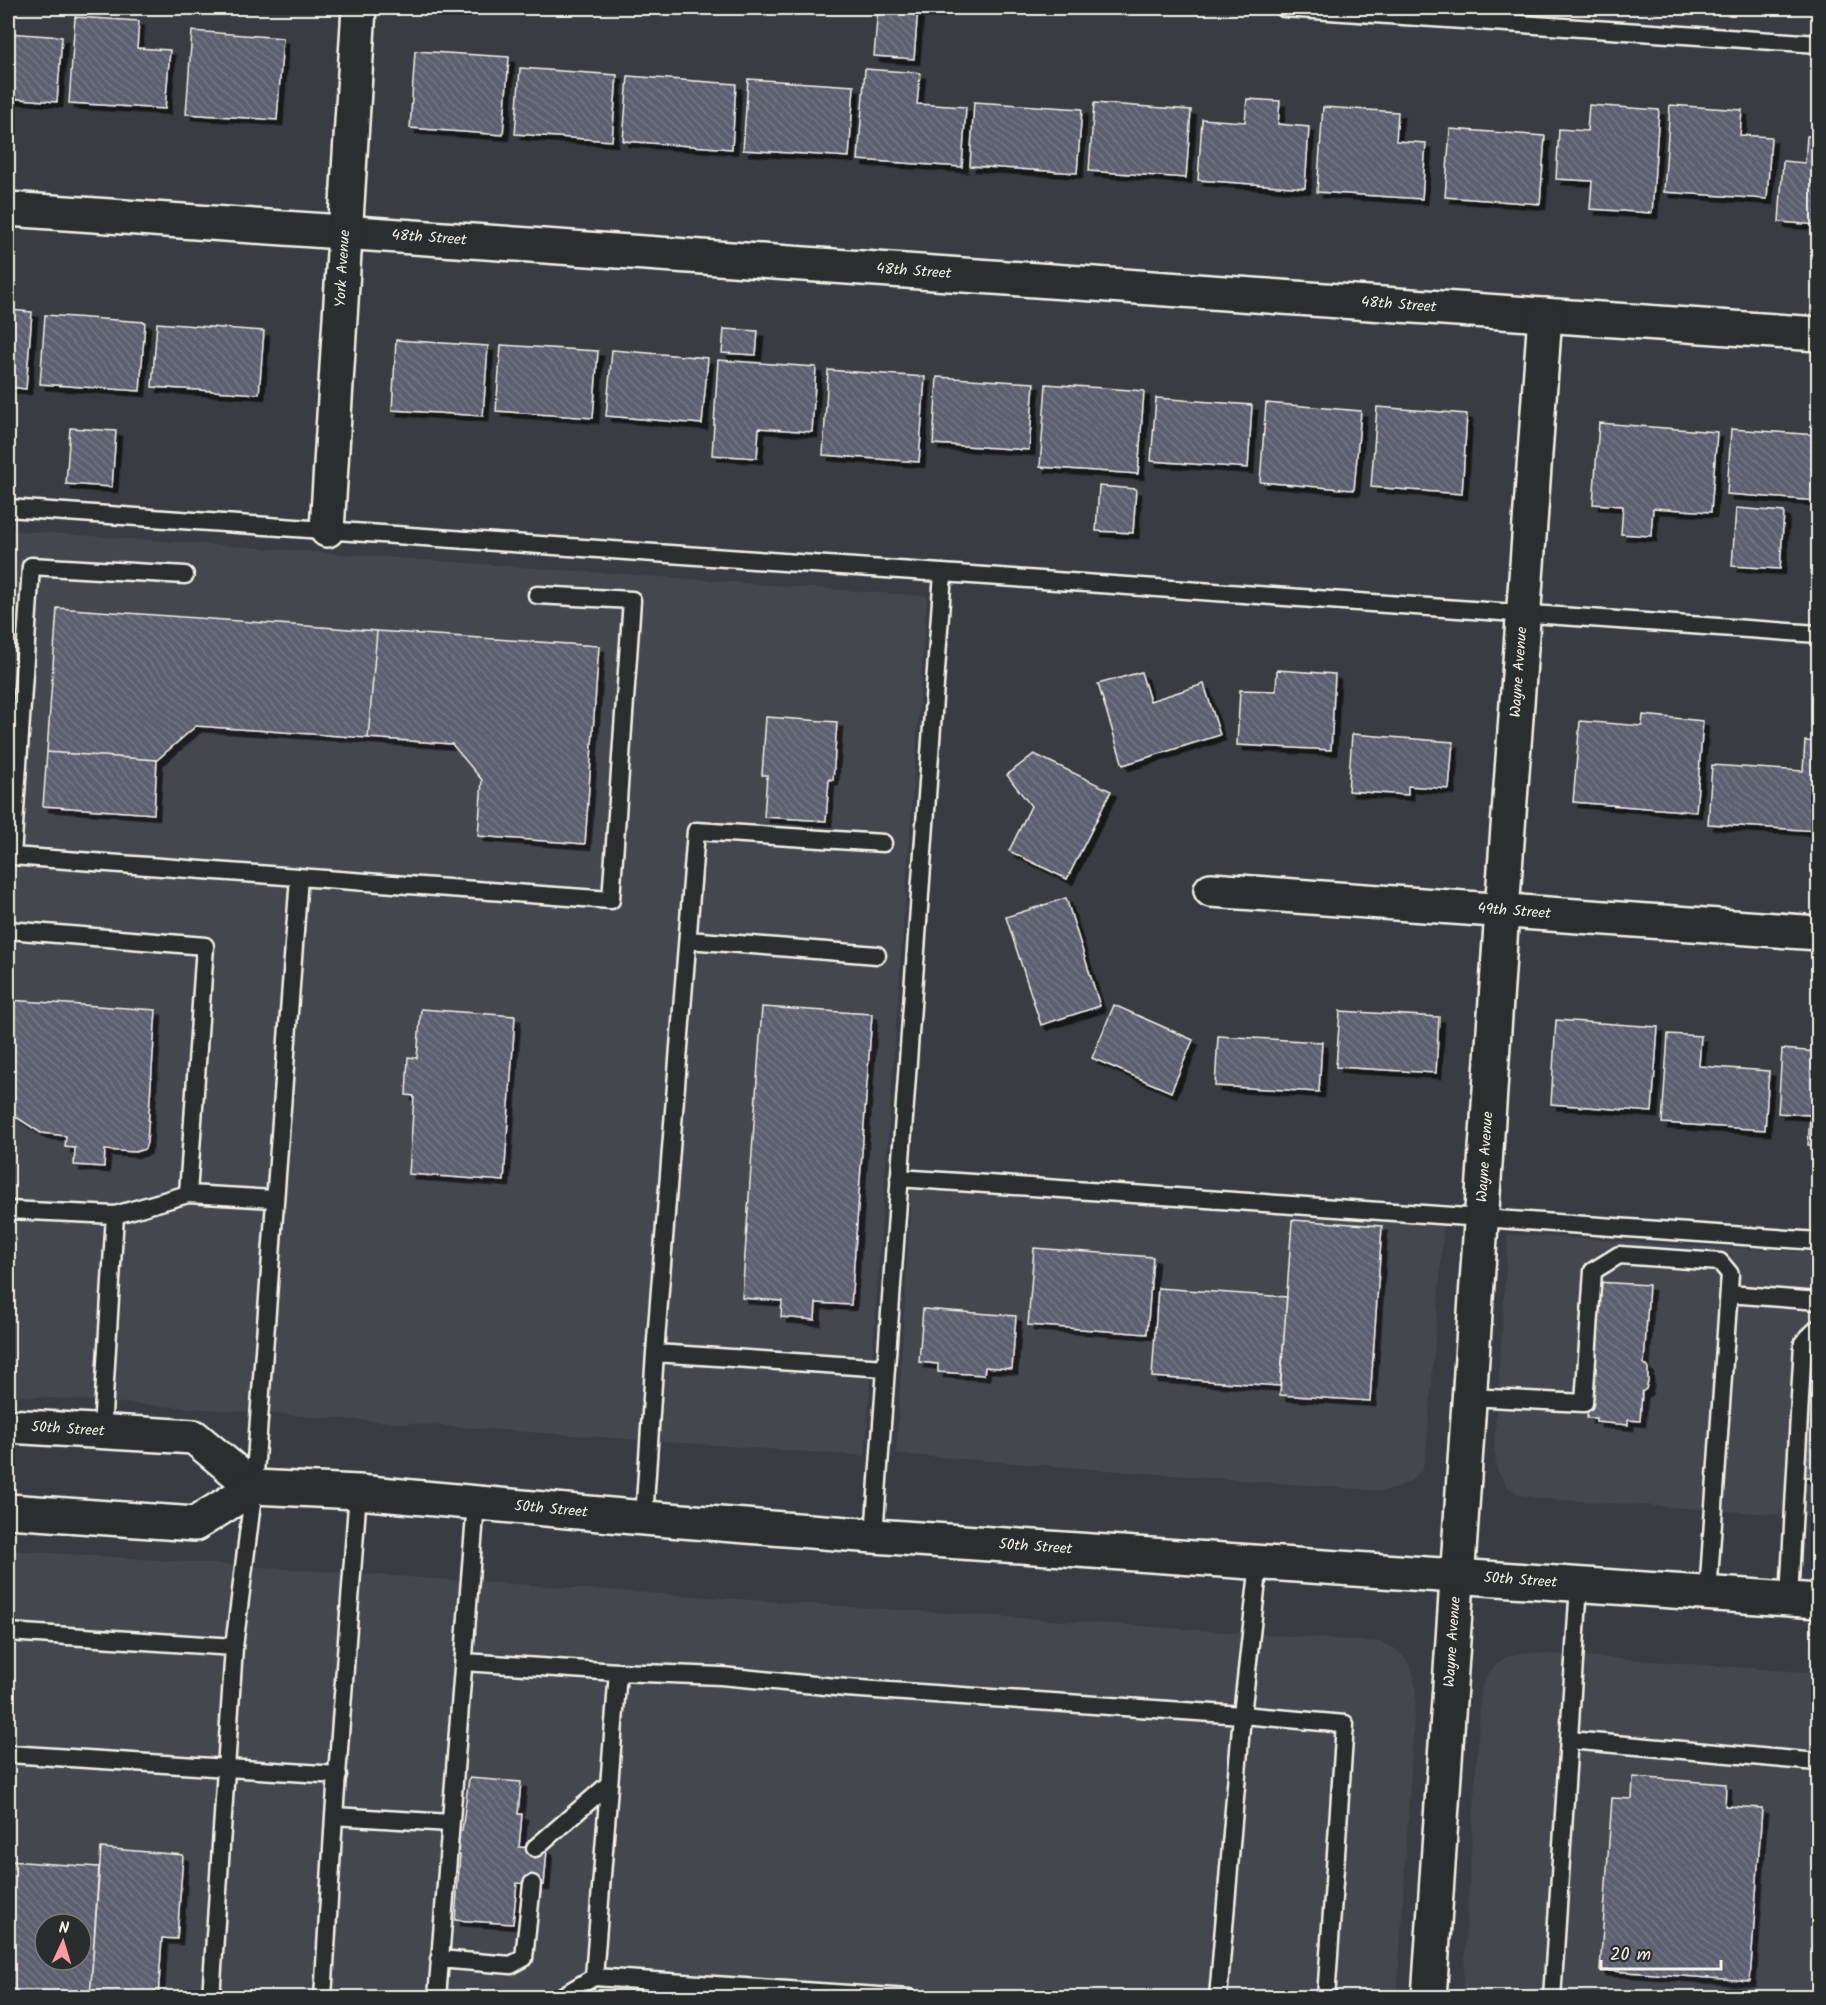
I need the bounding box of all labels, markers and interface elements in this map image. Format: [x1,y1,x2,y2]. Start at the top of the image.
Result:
street label: 48th Street [391,224,468,253]
street label: York Avenue [329,229,357,308]
street label: 48th Street [875,257,952,286]
street label: 48th Street [1360,290,1437,320]
street label: Wayne Avenue [1504,626,1534,718]
street label: 49th Street [1477,897,1552,926]
street label: Wayne Avenue [1470,1111,1501,1203]
street label: 50th Street [30,1415,106,1444]
street label: 50th Street [513,1494,589,1525]
street label: 50th Street [998,1533,1073,1562]
street label: 50th Street [1483,1566,1558,1595]
street label: Wayne Avenue [1438,1595,1468,1688]
north arrow [33,1912,93,1972]
text: N [58,1916,70,1941]
scale bar [1601,1933,1721,1971]
text: 20 m [1610,1941,1651,1970]

